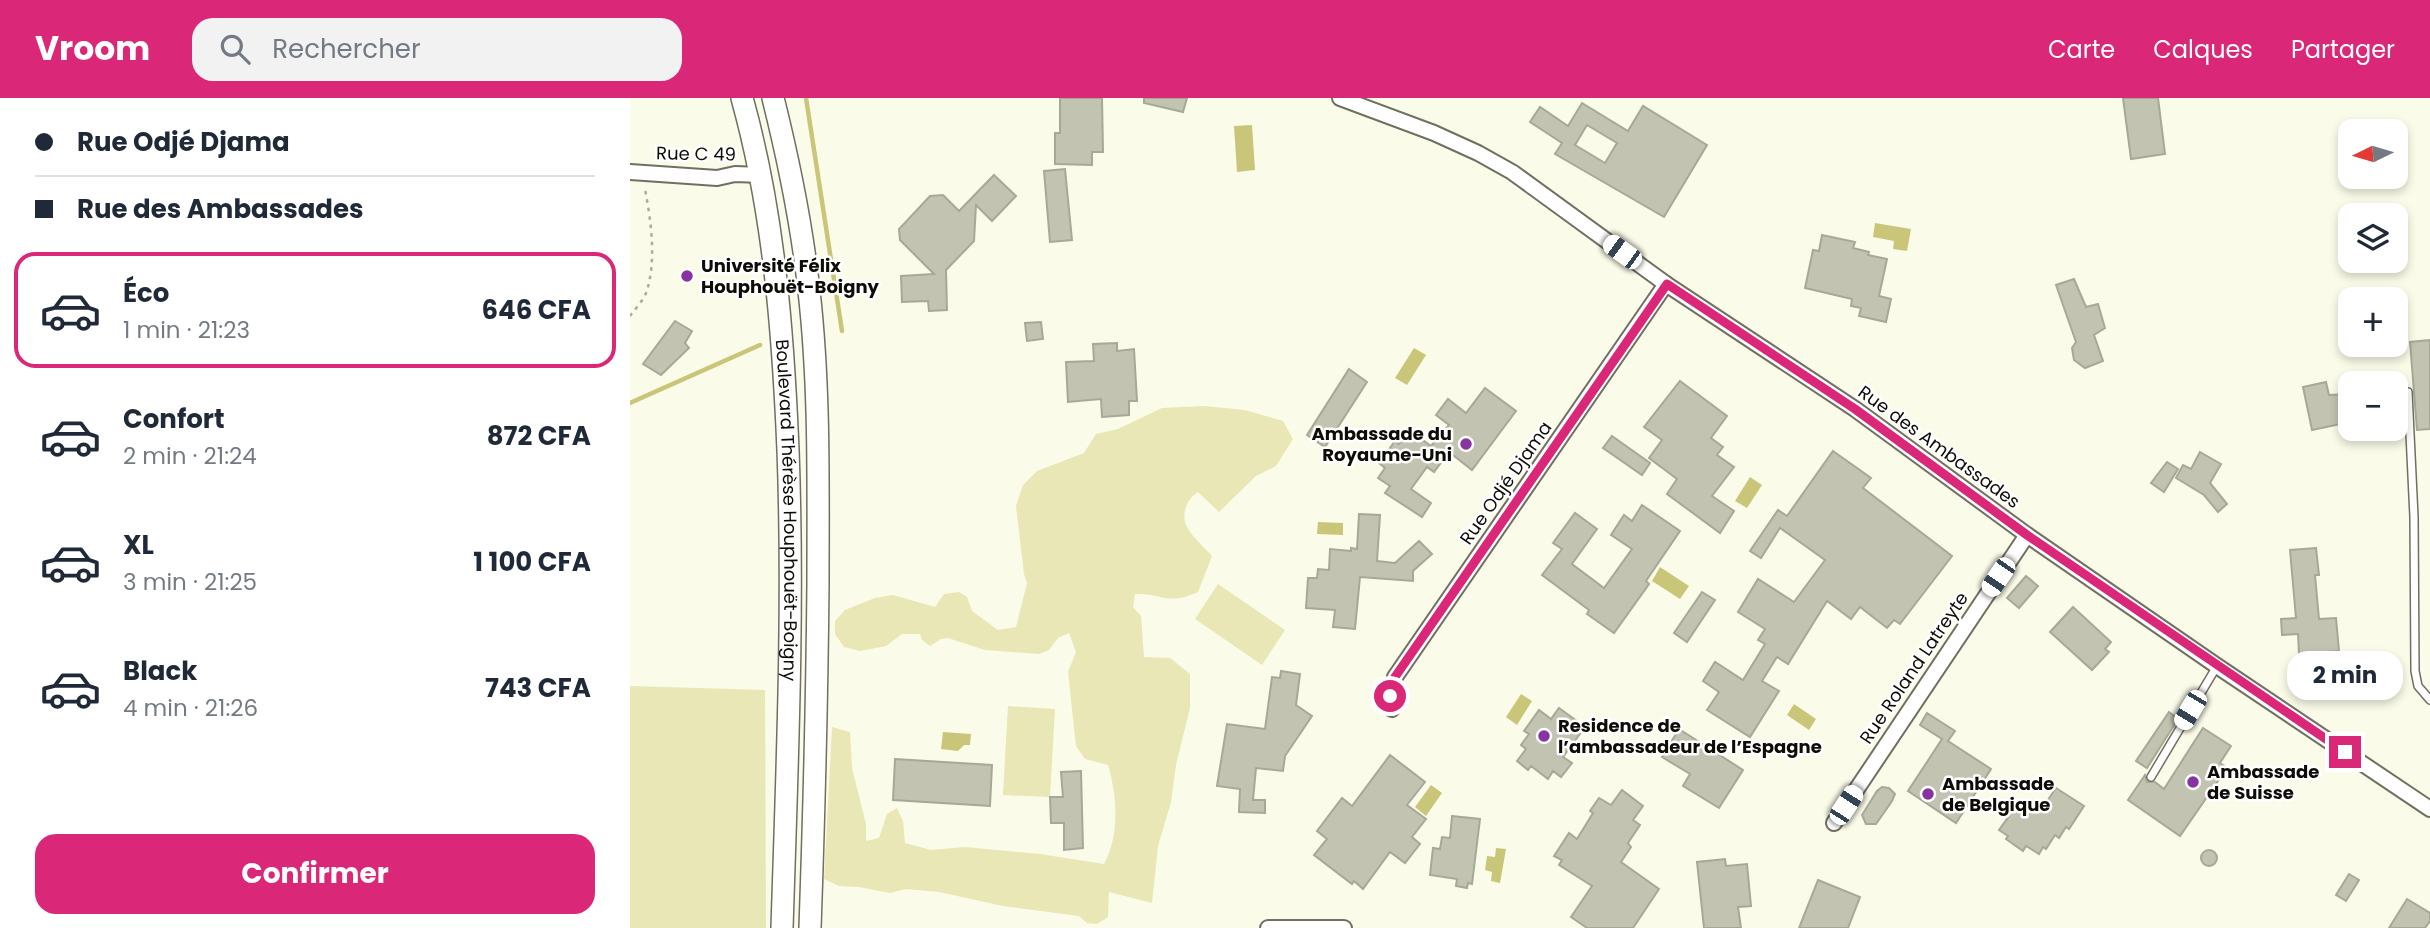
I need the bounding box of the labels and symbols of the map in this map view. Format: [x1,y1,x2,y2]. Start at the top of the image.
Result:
north arrow [2338,119,2408,189]
street label: Rue C 49 [656,140,736,167]
car [1599,231,1646,273]
place label: Université Félix Houphouët-Boigny [701,253,880,299]
marker: Université Félix Houphouët-Boigny [679,268,695,284]
street label: Boulevard Thérèse Houphouët-Boigny [770,338,803,682]
street label: Rue des Ambassades [1853,379,2025,514]
street label: Rue Odjé Djama [1454,416,1557,549]
place label: Ambassade du Royaume-Uni [1311,421,1452,467]
marker: Ambassade du Royaume-Uni [1458,436,1474,452]
car [1978,554,2019,600]
street label: Rue Roland Latreyte [1853,587,1974,749]
callout: 2 min [2287,650,2403,700]
route start [1374,680,1406,712]
car [2171,687,2210,733]
place label: Residence de l’ambassadeur de l’Espagne [1558,713,1822,759]
marker: Residence de l’ambassadeur de l’Espagne [1536,728,1552,744]
route end [2329,736,2361,768]
place label: Ambassade de Suisse [2207,759,2319,805]
place label: Ambassade de Belgique [1942,771,2054,817]
marker: Ambassade de Suisse [2185,774,2201,790]
car [1826,782,1867,828]
marker: Ambassade de Belgique [1920,786,1936,802]

